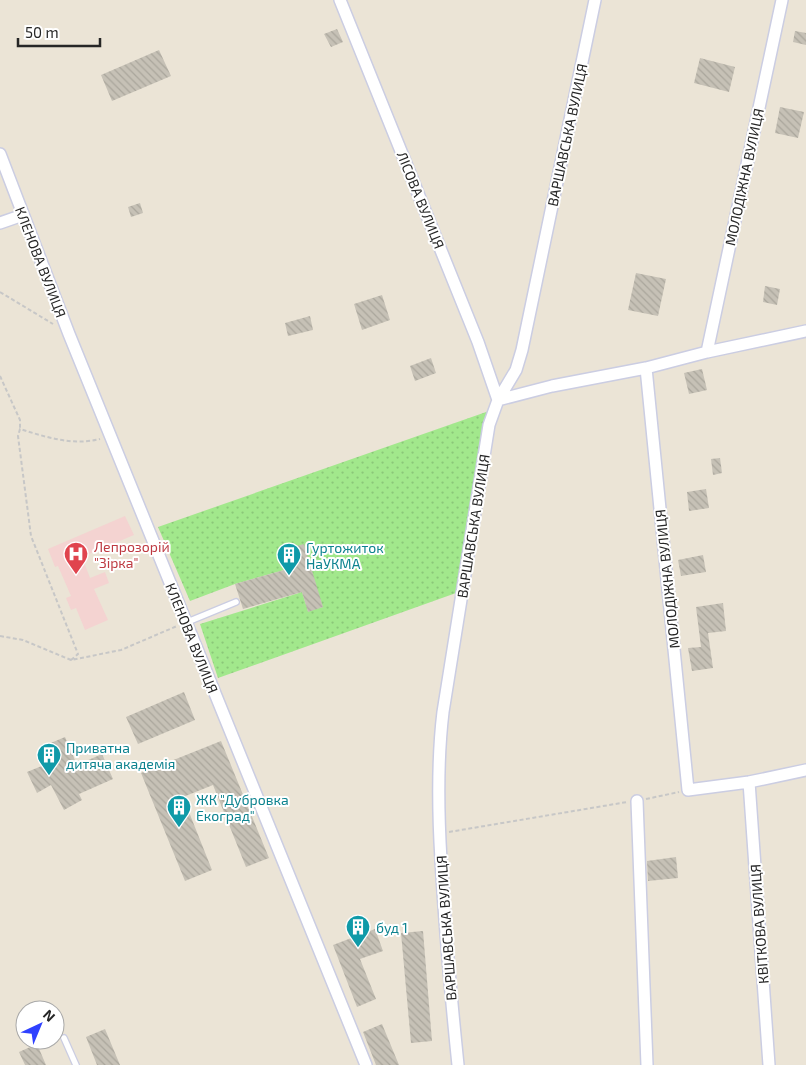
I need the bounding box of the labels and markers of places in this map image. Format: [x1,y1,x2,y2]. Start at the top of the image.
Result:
place label: Лепрозорій "Зірка" [94,538,170,571]
place label: Гуртожиток НаУКМА [306,539,384,572]
hospital icon: Лепрозорій "Зірка" [63,541,89,575]
building icon: Гуртожиток НаУКМА [276,542,302,576]
place label: Приватна дитяча академiя [66,739,175,772]
building icon: Приватна дитяча академiя [36,742,62,776]
place label: ЖК "Дубровка Екоград" [196,791,289,824]
building icon: ЖК "Дубровка Екоград" [166,794,192,828]
building icon: буд 1 [345,914,371,948]
place label: буд 1 [376,919,408,936]

